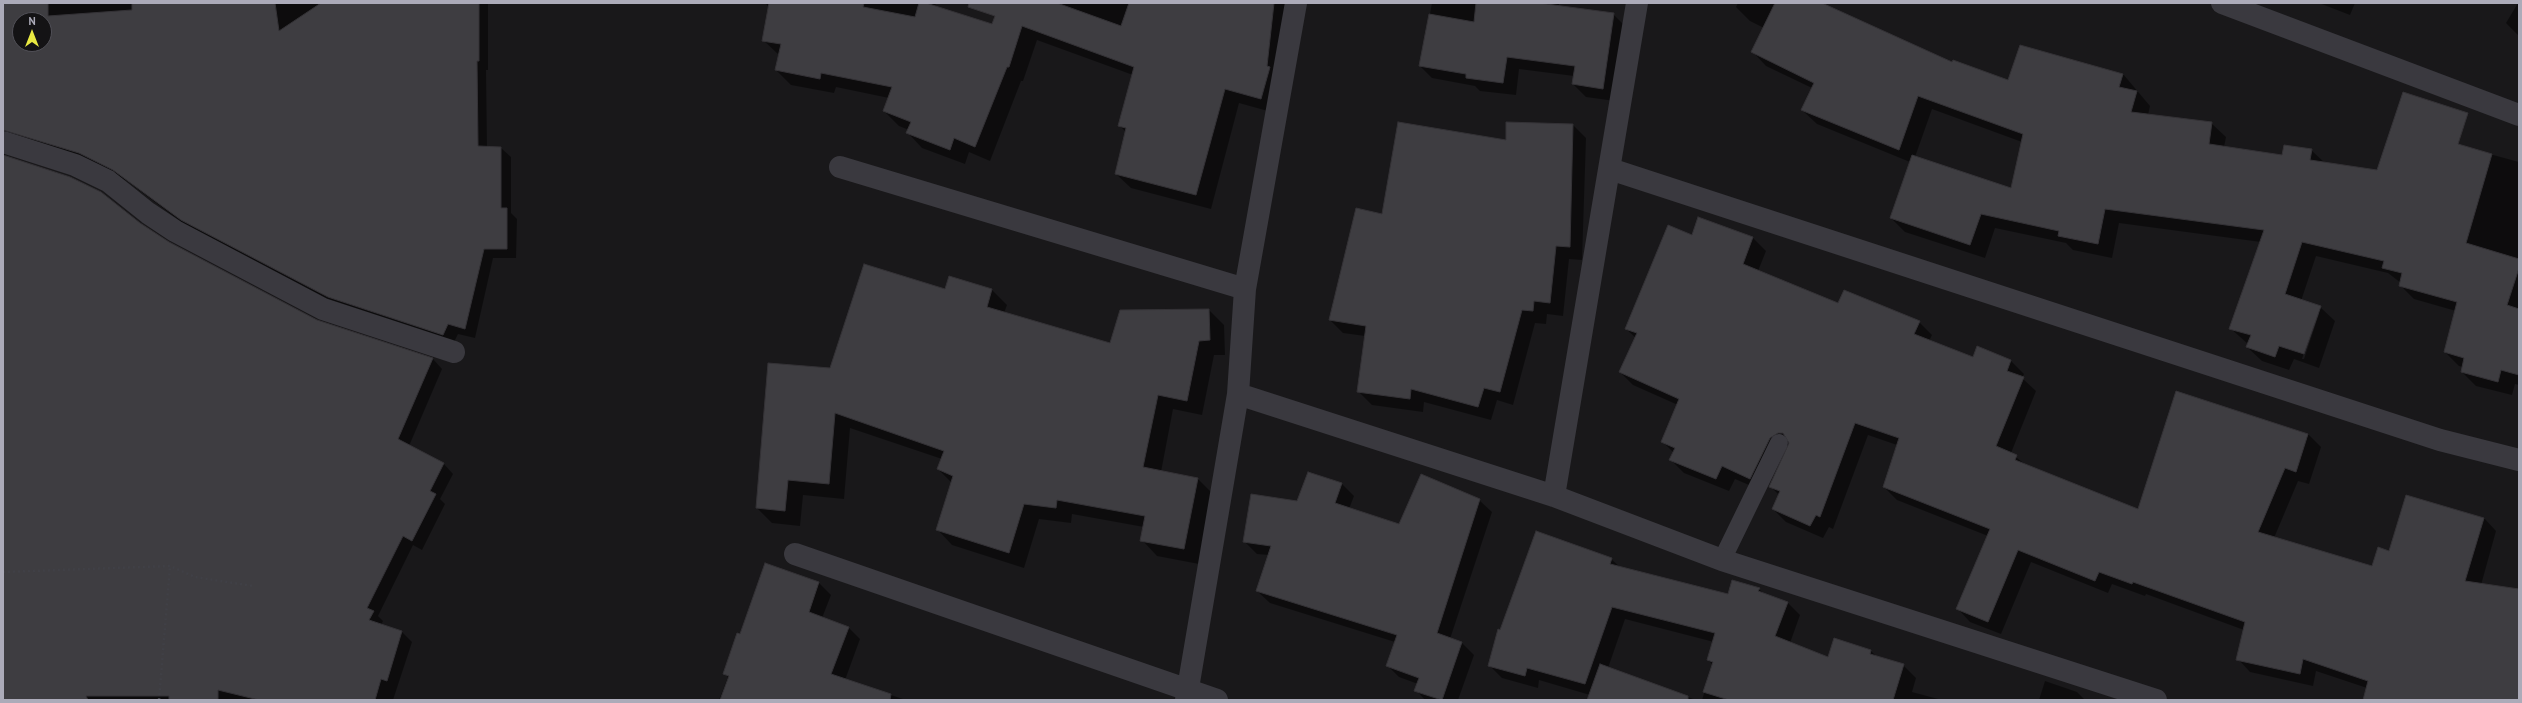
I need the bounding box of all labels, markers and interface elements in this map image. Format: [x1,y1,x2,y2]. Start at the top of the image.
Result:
north arrow [12,12,52,52]
text: N [28,14,36,28]

